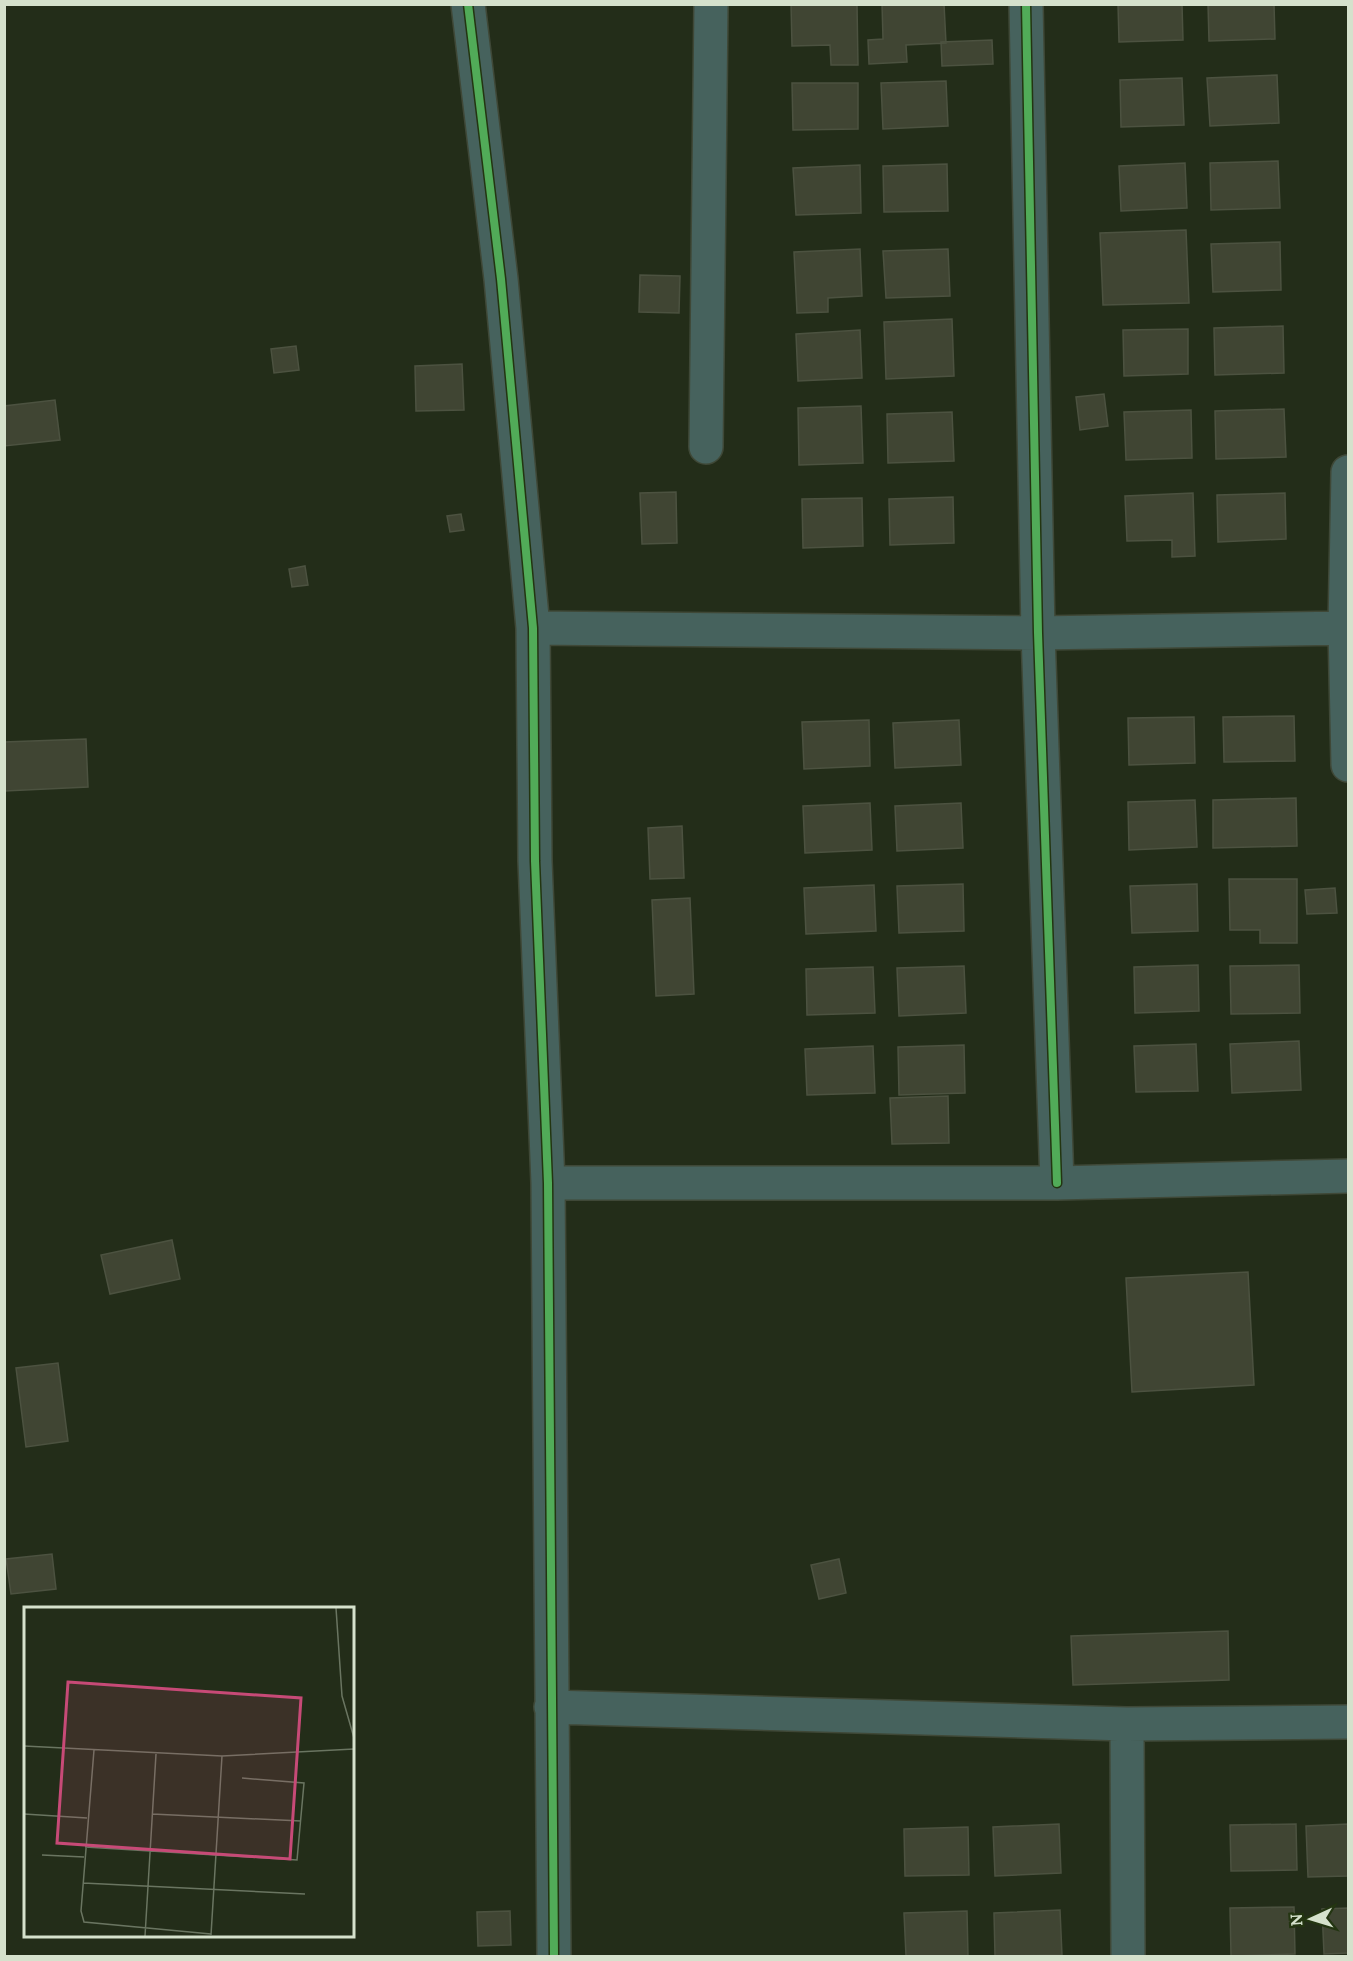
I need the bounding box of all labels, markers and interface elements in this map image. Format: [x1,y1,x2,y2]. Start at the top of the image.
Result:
inset map [24,1607,354,1937]
north arrow [1281,1889,1341,1949]
text: N [1286,1913,1306,1927]

